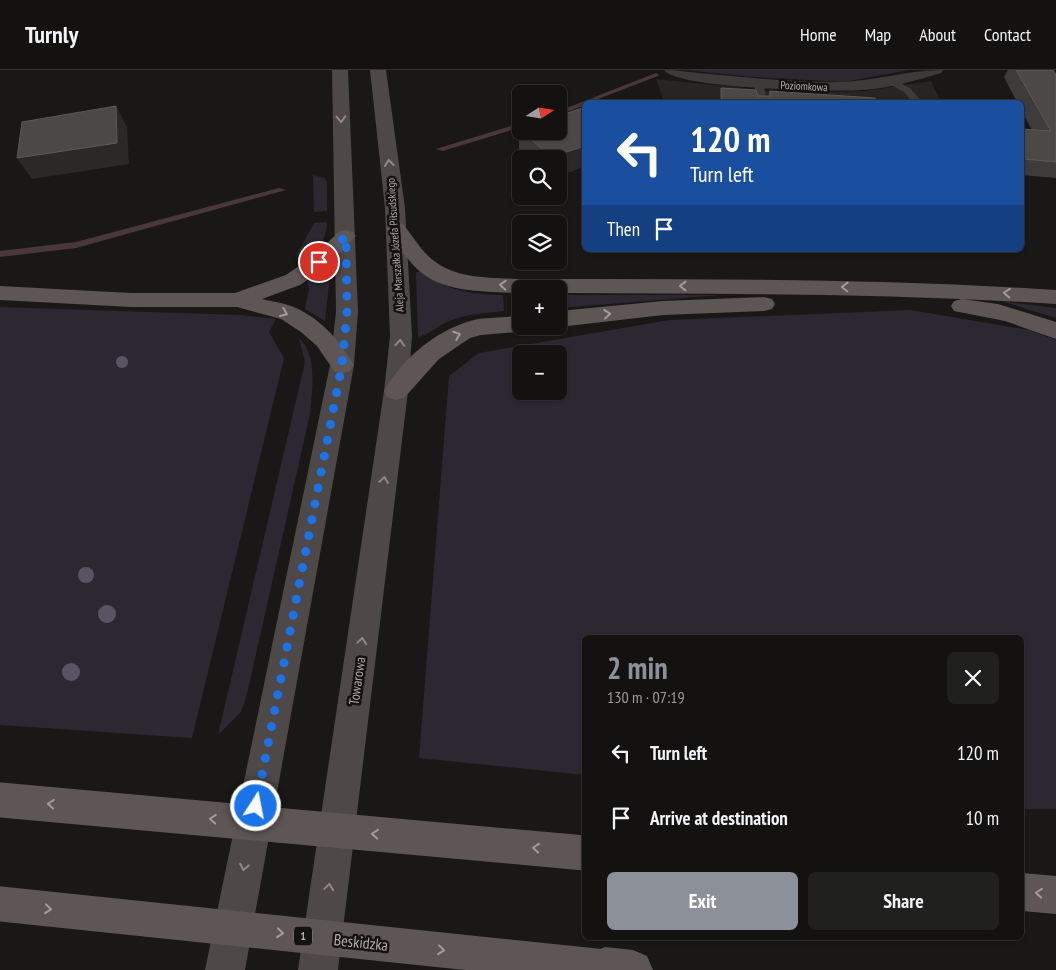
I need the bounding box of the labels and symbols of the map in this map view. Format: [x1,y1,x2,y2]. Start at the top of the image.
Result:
street label: Poziomkowa [780,78,828,94]
north arrow [512,85,568,140]
one-way arrow [336,115,347,123]
one-way arrow [384,158,395,166]
street label: Aleja Marszałka Józefa Piłsudskiego [383,177,407,312]
pin [298,241,340,283]
one-way arrow [498,280,506,291]
one-way arrow [678,281,686,291]
one-way arrow [841,282,848,292]
one-way arrow [1003,288,1011,299]
one-way arrow [279,306,288,317]
one-way arrow [604,309,612,320]
one-way arrow [452,331,460,341]
one-way arrow [395,339,406,347]
one-way arrow [378,476,389,484]
one-way arrow [356,637,367,645]
street label: Towarowa [345,656,369,706]
position arrow [229,779,281,831]
one-way arrow [47,799,55,810]
one-way arrow [208,814,216,825]
one-way arrow [370,828,378,839]
one-way arrow [532,843,540,854]
one-way arrow [240,863,250,872]
one-way arrow [323,883,334,891]
one-way arrow [1035,888,1043,899]
one-way arrow [45,903,53,914]
road number: 1 [294,926,312,946]
one-way arrow [276,927,284,938]
street label: Beskidzka [333,929,389,955]
one-way arrow [438,944,446,955]

